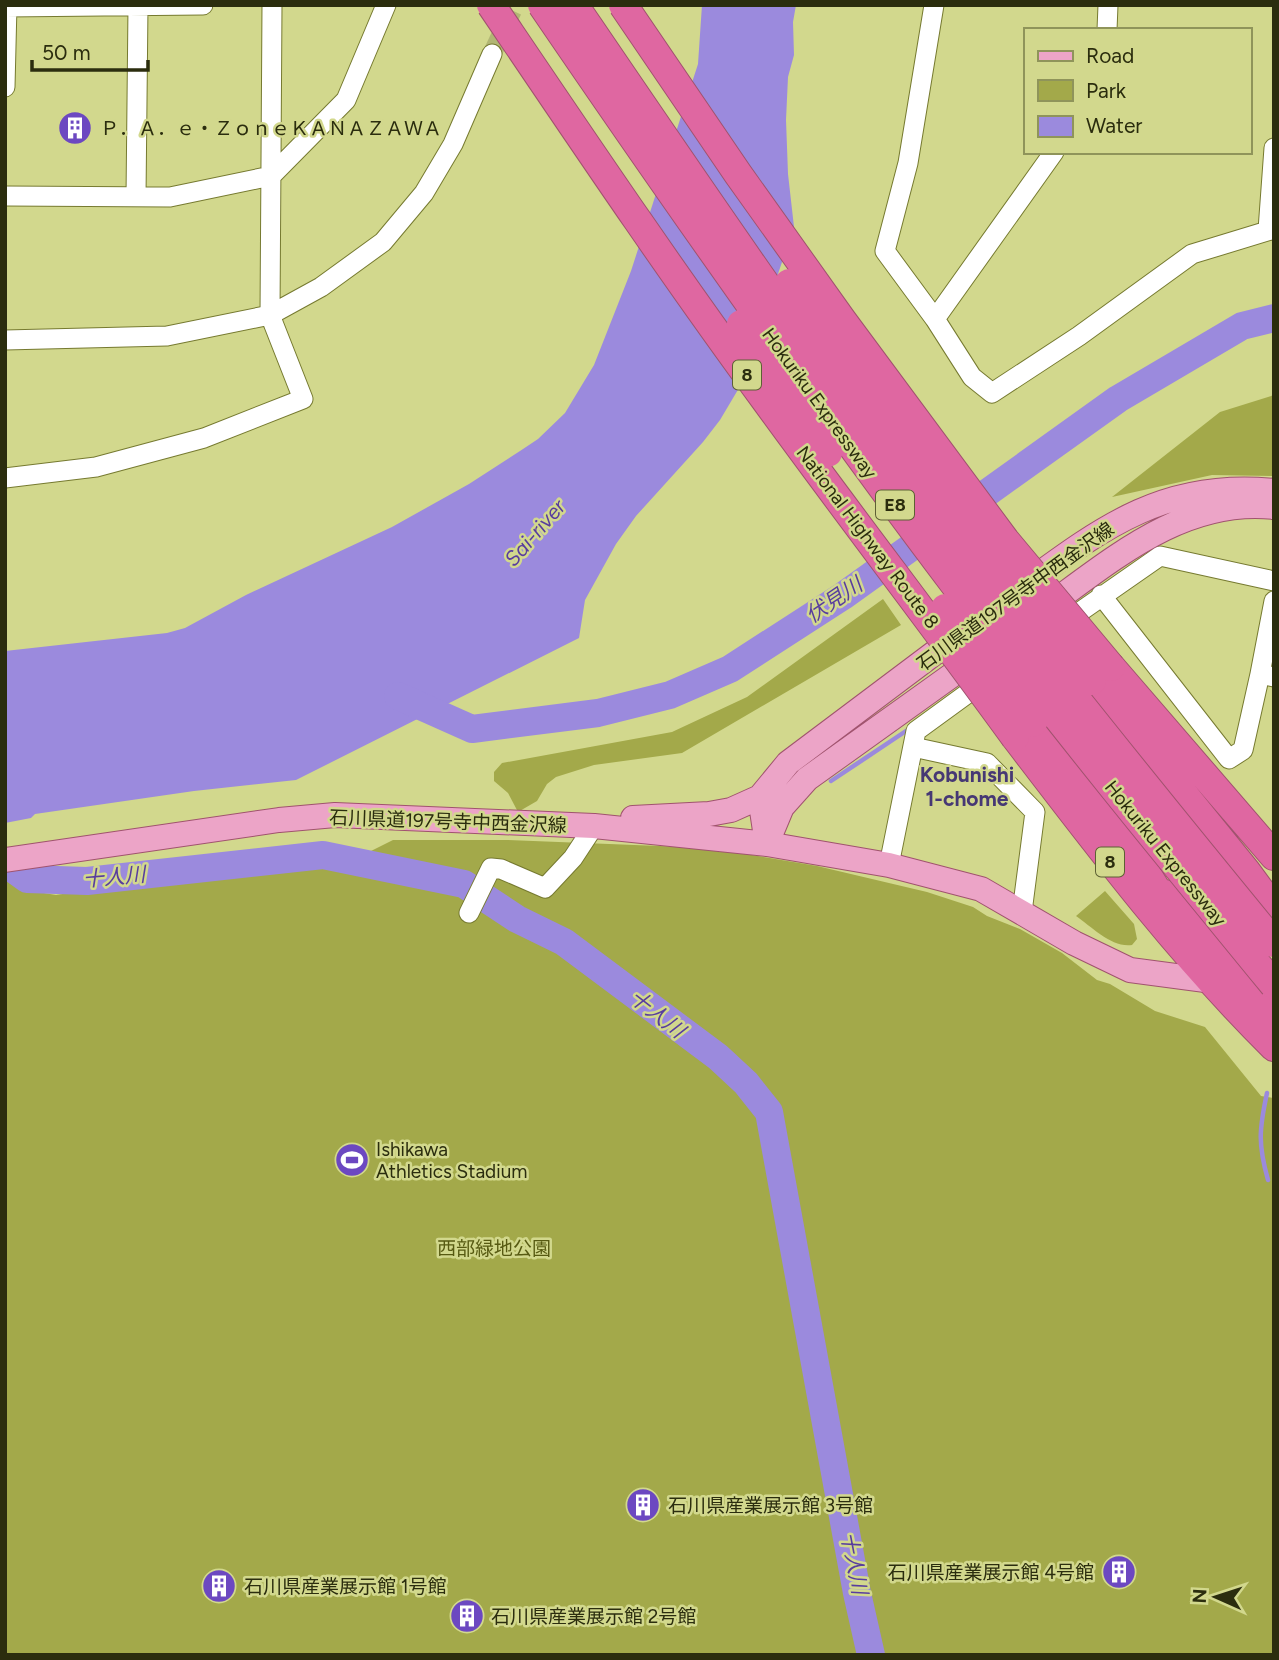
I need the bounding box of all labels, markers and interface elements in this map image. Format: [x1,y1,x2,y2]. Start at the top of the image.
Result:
scale bar [32,28,147,72]
legend [1024,28,1251,154]
text: 50 m [42,40,91,65]
text: Road [1086,43,1134,68]
text: Park [1086,78,1127,103]
building icon: Ｐ．Ａ．ｅ・ＺｏｎｅＫＡＮＡＺＡＷＡ [56,109,94,147]
text: Water [1086,113,1142,138]
place label: Ｐ．Ａ．ｅ・ＺｏｎｅＫＡＮＡＺＡＷＡ [100,117,442,140]
street label: Hokuriku Expressway [757,323,882,483]
road number: 8 [733,360,761,390]
street label: National Highway Route 8 [791,441,944,633]
road number: E8 [876,490,914,520]
water label: Sai-river [499,494,571,571]
street label: 石川県道197号寺中西金沢線 [912,517,1118,676]
water label: 伏見川 [801,570,868,628]
district label: Kobunishi 1-chome [920,762,1014,811]
street label: Hokuriku Expressway [1100,776,1231,931]
street label: 石川県道197号寺中西金沢線 [329,806,567,837]
road number: 8 [1096,848,1124,876]
water label: 十人川 [81,861,148,892]
water label: 十人川 [625,984,691,1044]
place label: Ishikawa Athletics Stadium [376,1138,527,1183]
sports icon: Ishikawa Athletics Stadium [333,1141,371,1179]
park label: 西部緑地公園 [437,1237,551,1260]
building icon: 石川県産業展示館 3号館 [624,1486,662,1524]
place label: 石川県産業展示館 3号館 [668,1494,873,1517]
water label: 十人川 [836,1530,873,1598]
building icon: 石川県産業展示館 4号館 [1100,1553,1138,1591]
place label: 石川県産業展示館 4号館 [888,1561,1094,1584]
north arrow [1181,1562,1251,1632]
building icon: 石川県産業展示館 1号館 [200,1567,238,1605]
place label: 石川県産業展示館 1号館 [244,1575,447,1598]
text: N [1188,1588,1211,1604]
building icon: 石川県産業展示館 2号館 [448,1597,486,1635]
place label: 石川県産業展示館 2号館 [491,1605,696,1628]

